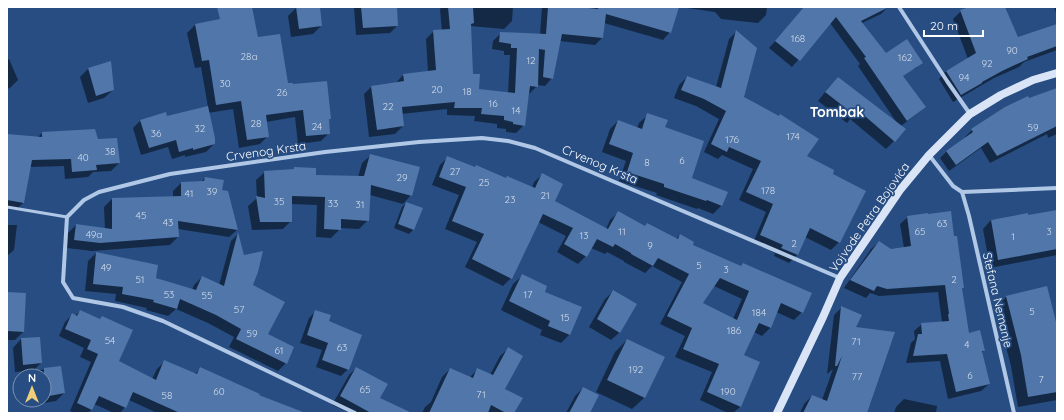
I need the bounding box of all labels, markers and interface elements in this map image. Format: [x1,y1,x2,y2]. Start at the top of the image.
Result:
scale bar [924,12,983,38]
text: 20 m [930,18,958,33]
house number: 168 [791,32,805,45]
house number: 90 [1006,44,1018,57]
house number: 28a [241,50,258,63]
house number: 162 [898,51,913,64]
house number: 12 [526,54,536,67]
house number: 92 [981,57,993,70]
house number: 94 [959,71,969,84]
house number: 30 [219,77,231,90]
house number: 20 [431,83,443,96]
house number: 18 [462,85,472,98]
house number: 26 [277,86,288,99]
house number: 16 [488,97,498,110]
house number: 22 [382,100,394,113]
district label: Tombak [810,103,864,121]
house number: 14 [512,104,520,117]
house number: 28 [251,117,261,130]
house number: 24 [312,120,322,133]
house number: 59 [1027,121,1039,134]
house number: 32 [195,122,206,135]
house number: 36 [151,127,162,140]
house number: 174 [786,130,800,143]
house number: 176 [725,133,740,146]
street label: Crvenog Krsta [225,138,307,164]
street label: Crvenog Krsta [560,141,640,187]
house number: 38 [105,145,115,158]
house number: 40 [77,151,89,164]
house number: 6 [679,154,685,167]
house number: 8 [644,156,650,169]
street label: Vojvode Petra Bojovića [826,160,912,274]
house number: 27 [450,165,460,178]
house number: 29 [396,171,408,184]
house number: 25 [479,176,490,189]
house number: 178 [761,184,775,197]
house number: 39 [207,185,218,198]
house number: 41 [185,187,193,200]
house number: 21 [540,189,550,202]
house number: 23 [505,193,515,206]
house number: 35 [274,195,284,208]
house number: 33 [328,197,338,210]
house number: 31 [356,198,364,211]
house number: 45 [136,209,146,222]
house number: 43 [163,216,173,229]
house number: 63 [937,217,947,230]
house number: 11 [618,225,626,238]
house number: 65 [915,225,925,238]
house number: 3 [1046,225,1052,238]
house number: 49a [86,228,102,241]
house number: 13 [580,229,588,242]
house number: 1 [1011,230,1015,243]
house number: 2 [791,237,797,250]
house number: 9 [647,239,653,252]
street label: Stefana Nemanje [980,251,1016,349]
house number: 5 [696,259,702,272]
house number: 49 [101,261,112,274]
house number: 3 [723,263,729,276]
house number: 51 [135,273,145,286]
house number: 2 [951,273,957,286]
house number: 53 [164,288,174,301]
house number: 17 [524,288,532,301]
house number: 55 [202,289,212,302]
house number: 57 [234,303,244,316]
house number: 5 [1029,305,1035,318]
house number: 184 [752,306,766,319]
house number: 15 [560,311,570,324]
house number: 186 [727,324,742,337]
house number: 59 [246,327,258,340]
house number: 54 [105,334,115,347]
house number: 71 [851,335,861,348]
house number: 4 [964,338,970,351]
house number: 63 [337,341,347,354]
house number: 61 [274,344,284,357]
house number: 192 [629,363,644,376]
north arrow [12,368,52,408]
house number: 6 [967,369,973,382]
house number: 77 [852,370,862,383]
text: N [28,371,36,385]
house number: 7 [1038,373,1044,386]
house number: 65 [360,383,370,396]
house number: 60 [213,385,225,398]
house number: 190 [720,385,736,398]
house number: 71 [476,388,486,401]
house number: 58 [162,389,172,402]

